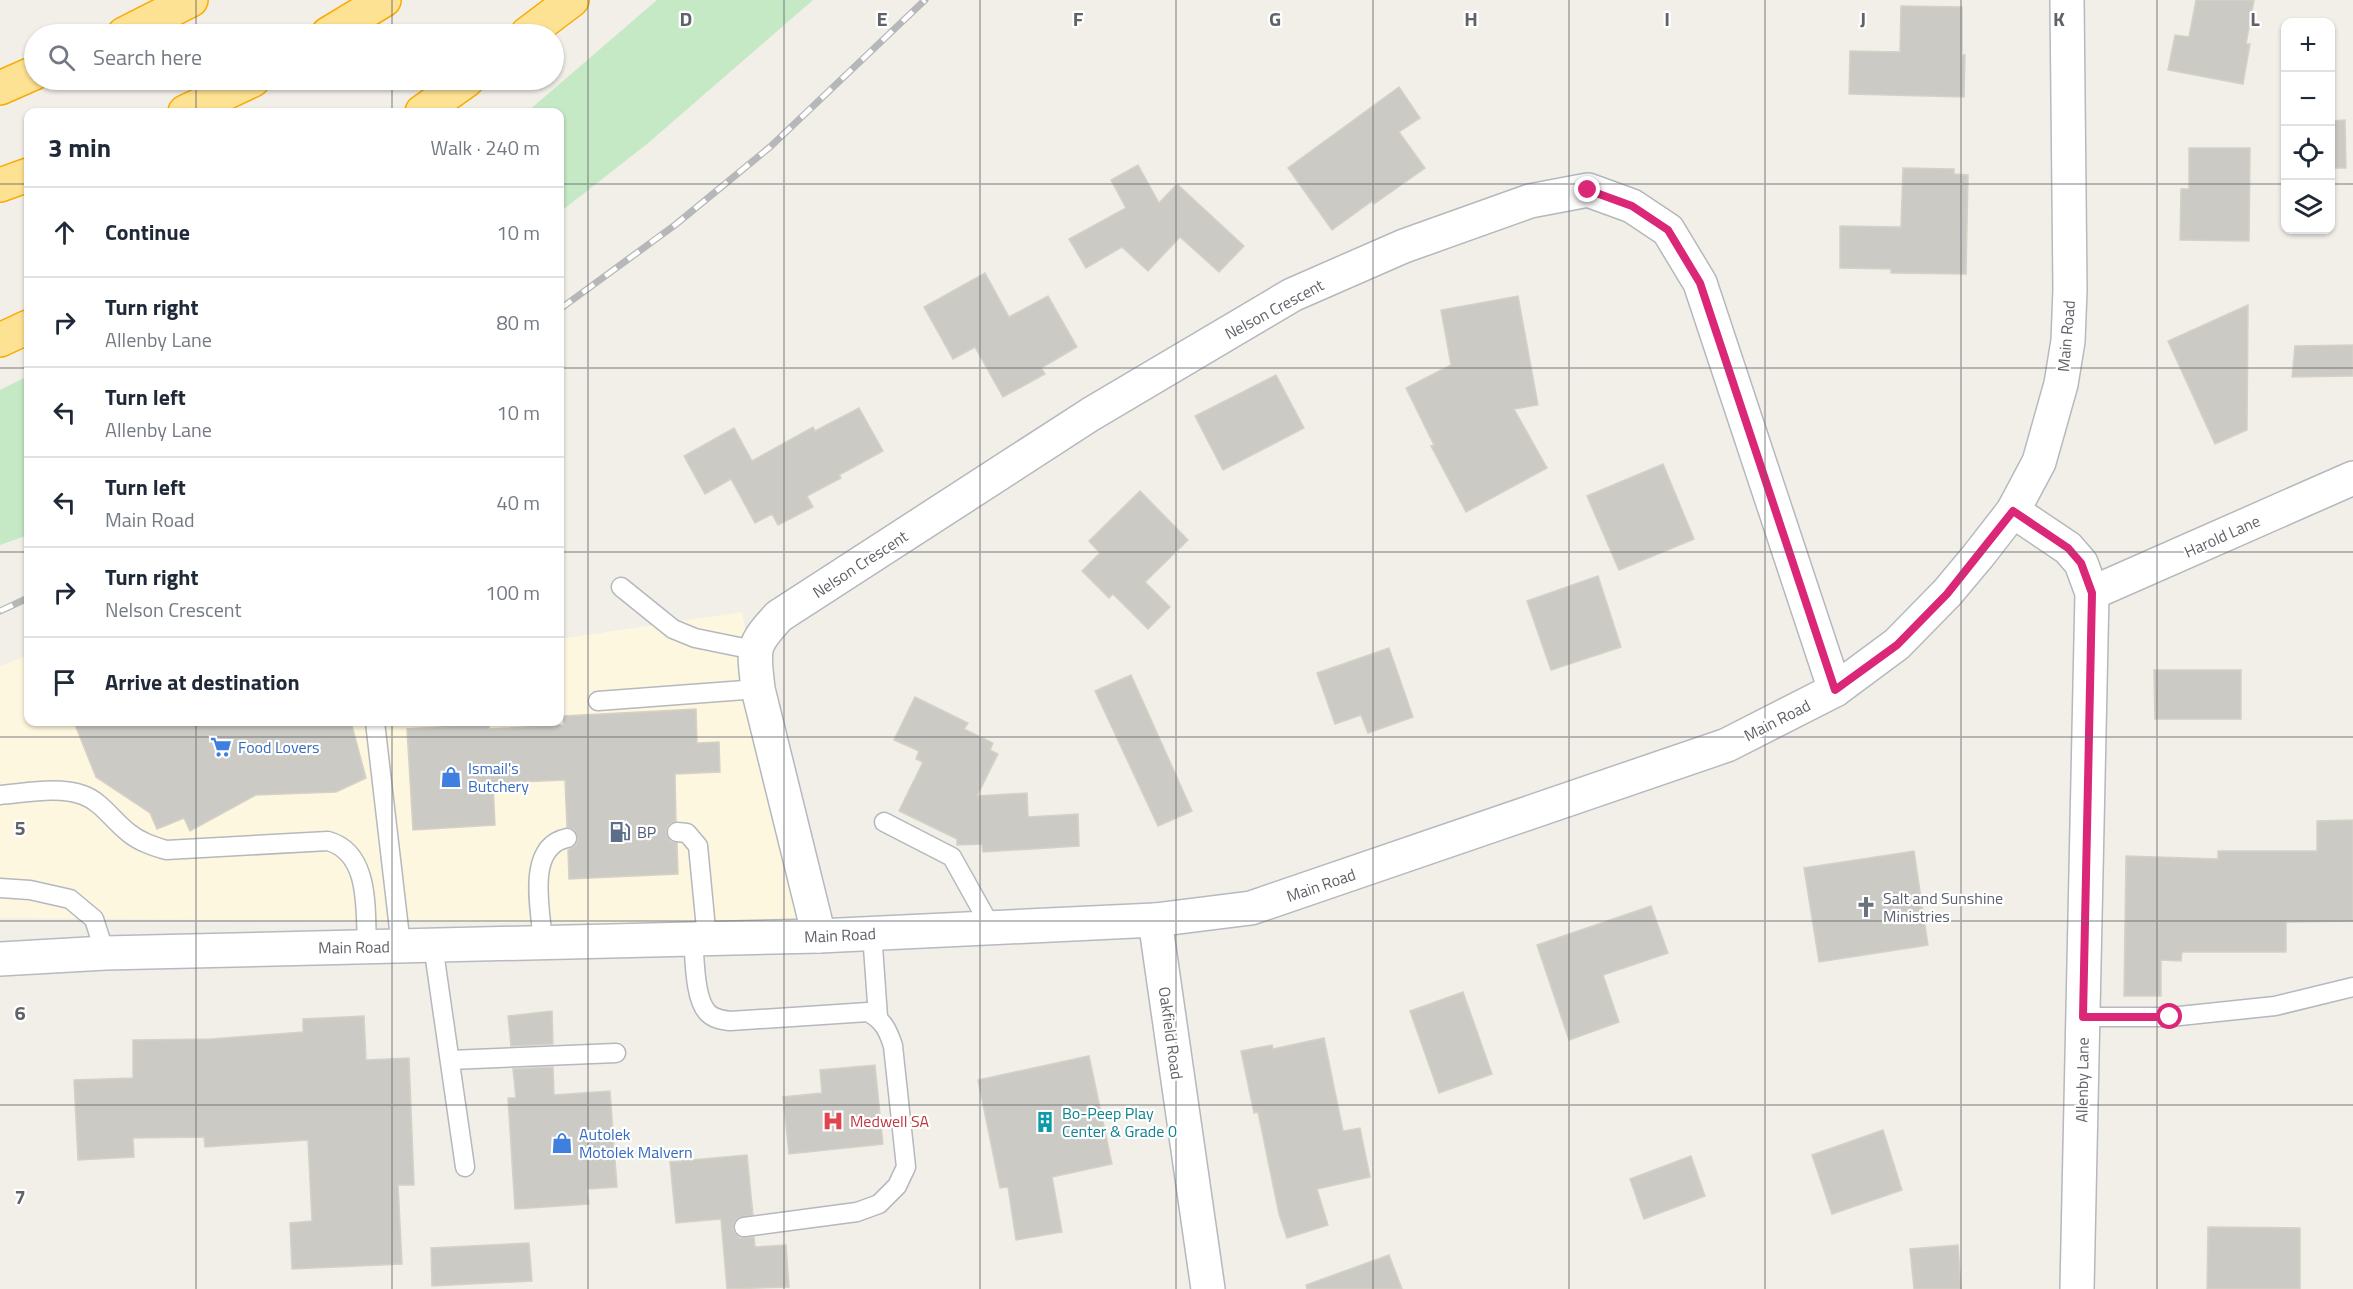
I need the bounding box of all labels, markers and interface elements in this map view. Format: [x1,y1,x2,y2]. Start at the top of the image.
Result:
text: D [680,3,692,34]
text: E [876,3,888,34]
text: F [1073,3,1084,34]
text: G [1269,3,1281,34]
text: H [1464,3,1478,34]
text: I [1664,3,1670,34]
text: J [1860,3,1866,34]
text: K [2053,3,2065,34]
text: L [2250,3,2260,34]
map controls [2281,18,2335,234]
button: + [2281,18,2335,72]
search box [24,24,564,90]
text: Search here [93,40,202,74]
icon: search [45,41,78,74]
button: − [2281,72,2335,126]
button: locate [2281,126,2335,180]
text: 3 min [48,128,111,167]
text: Walk · 240 m [431,132,540,163]
route end [1574,176,1600,202]
button: layers [2281,180,2335,234]
text: Continue [105,215,190,249]
icon: ahead [48,216,81,249]
text: 10 m [496,217,540,248]
street label: Nelson Crescent [1220,273,1328,345]
text: Turn right [105,290,199,324]
street label: Main Road [2051,299,2081,373]
icon: right [48,306,81,339]
text: 80 m [496,307,540,338]
text: Allenby Lane [105,324,212,355]
text: Turn left [105,380,186,414]
icon: left [48,396,81,429]
text: 10 m [496,397,540,428]
text: Allenby Lane [105,414,212,445]
text: Turn left [105,470,186,504]
icon: left [48,486,81,519]
text: 40 m [496,487,540,518]
text: Main Road [105,504,195,535]
street label: Harold Lane [2180,509,2264,563]
street label: Nelson Crescent [808,524,913,604]
text: Turn right [105,560,199,594]
icon: right [48,576,81,609]
text: 100 m [485,577,540,608]
text: Nelson Crescent [105,594,241,625]
text: Arrive at destination [105,665,300,699]
icon: arrive [48,666,81,699]
street label: Main Road [1740,693,1814,747]
supermarket icon: Food Lovers [209,735,233,759]
place label: Food Lovers [238,735,320,759]
place label: Ismail's Butchery [468,756,529,798]
shop icon: Ismail's Butchery [439,765,463,789]
text: 5 [14,812,26,843]
fuel station icon: BP [608,820,632,844]
place label: BP [637,820,656,844]
street label: Main Road [1283,862,1359,908]
place label: Salt and Sunshine Ministries [1883,886,2003,928]
church icon: Salt and Sunshine Ministries [1854,895,1878,919]
street label: Main Road [804,921,876,949]
street label: Main Road [318,934,390,960]
street label: Oakfield Road [1153,985,1189,1081]
text: 6 [14,997,26,1028]
route start [2156,1003,2182,1029]
street label: Allenby Lane [2069,1037,2095,1123]
place label: Bo-Peep Play Center & Grade 0 [1062,1101,1177,1143]
hospital icon: Medwell SA [821,1109,845,1133]
place label: Medwell SA [850,1109,930,1133]
building icon: Bo-Peep Play Center & Grade 0 [1033,1110,1057,1134]
place label: Autolek Motolek Malvern [579,1122,693,1164]
shop icon: Autolek Motolek Malvern [550,1131,574,1155]
text: 7 [14,1181,26,1212]

